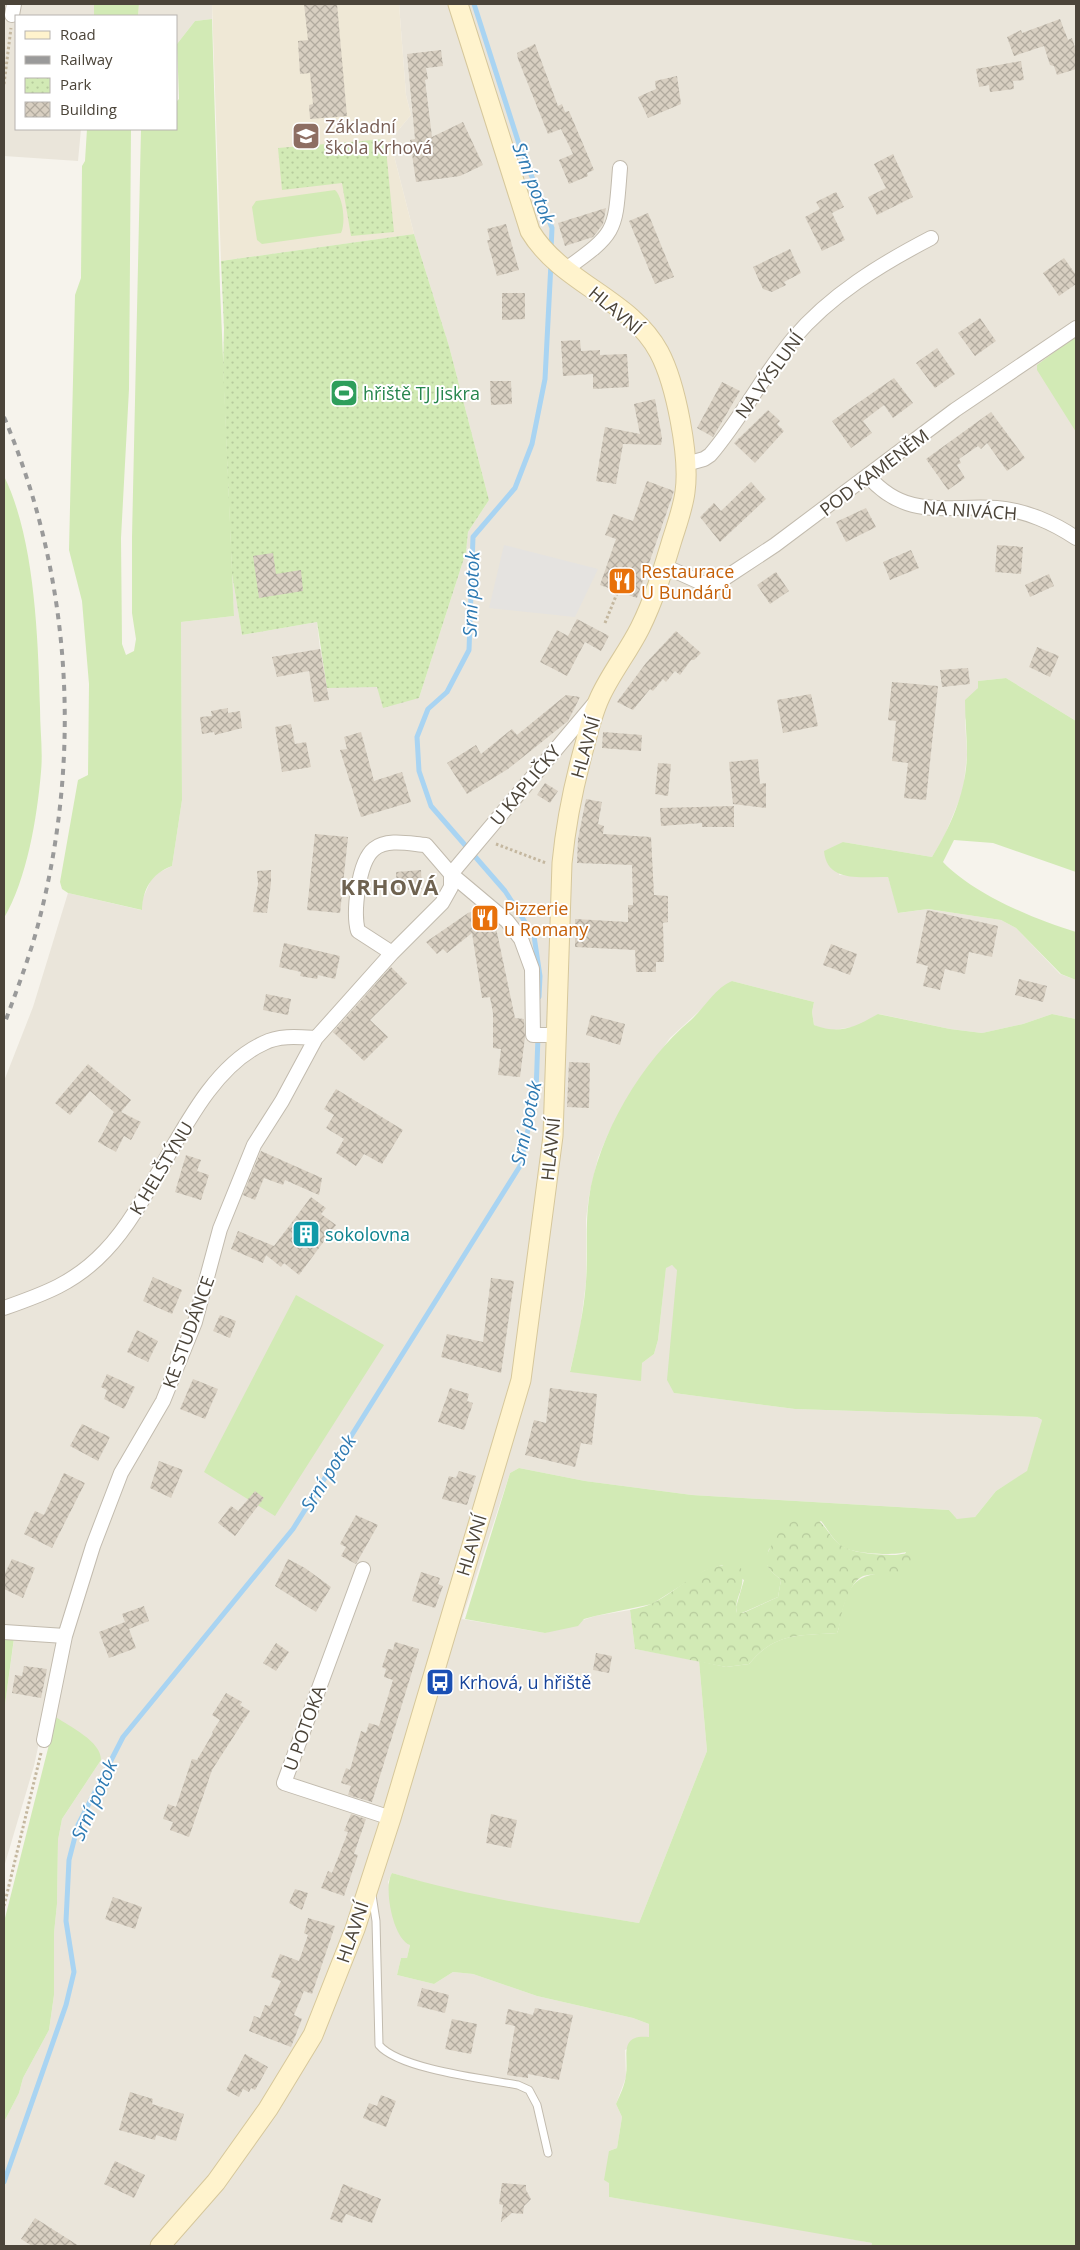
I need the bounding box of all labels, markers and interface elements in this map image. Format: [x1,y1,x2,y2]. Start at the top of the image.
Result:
legend [15,15,178,130]
text: Road [60,24,96,44]
text: Railway [60,49,113,69]
text: Park [60,74,91,94]
text: Building [60,99,117,119]
place label: Základní škola Krhová [325,114,432,159]
school or university icon: Základní škola Krhová [291,121,321,151]
water label: Srní potok [507,138,562,228]
street label: HLAVNÍ [584,280,649,340]
street label: NA VÝSLUNÍ [729,326,809,423]
sports icon: hřiště TJ Jiskra [329,378,359,408]
place label: hřiště TJ Jiskra [363,381,480,405]
street label: POD KAMENĚM [815,423,933,521]
street label: NA NIVÁCH [922,495,1018,525]
water label: Srní potok [457,550,486,637]
place label: Restaurace U Bundárů [641,559,734,604]
restaurant icon: Restaurace U Bundárů [607,566,637,596]
street label: HLAVNÍ [565,712,606,781]
street label: U KAPLIČKY [484,739,566,830]
district label: KRHOVÁ [341,871,439,901]
place label: Pizzerie u Romany [504,896,589,941]
restaurant icon: Pizzerie u Romany [470,903,500,933]
water label: Srní potok [504,1078,548,1168]
street label: HLAVNÍ [535,1115,565,1182]
street label: K HELŠTÝNU [124,1117,198,1219]
building icon: sokolovna [291,1219,321,1249]
place label: sokolovna [325,1222,410,1246]
street label: KE STUDÁNCE [157,1272,219,1392]
water label: Srní potok [294,1429,362,1516]
street label: HLAVNÍ [450,1510,492,1579]
bus stop icon: Krhová, u hřiště [425,1667,455,1697]
place label: Krhová, u hřiště [459,1670,591,1694]
street label: U POTOKA [278,1682,331,1774]
water label: Srní potok [65,1755,124,1844]
street label: HLAVNÍ [330,1897,374,1966]

